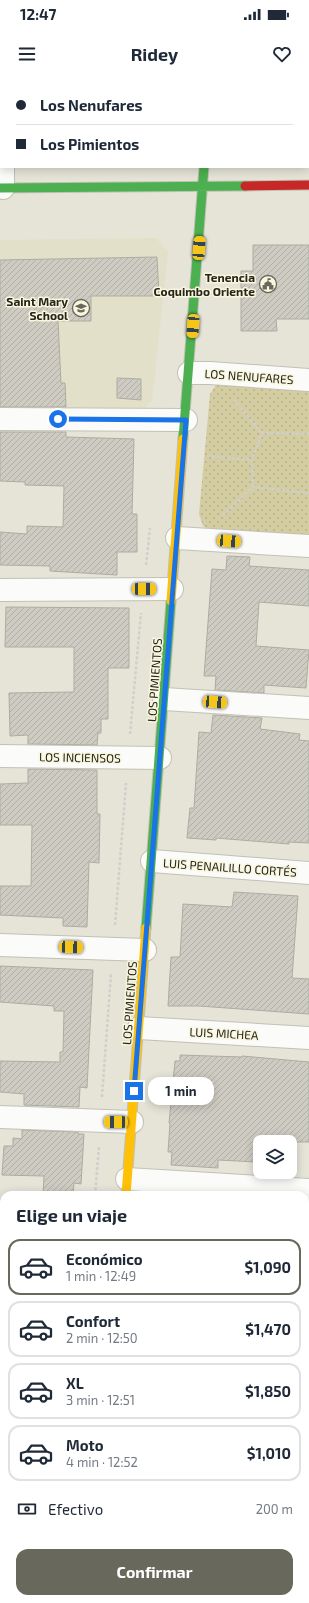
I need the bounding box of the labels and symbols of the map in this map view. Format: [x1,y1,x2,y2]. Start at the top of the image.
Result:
car [192,236,206,260]
place label: Tenencia Coquimbo Oriente [154,270,255,298]
public building icon: Tenencia Coquimbo Oriente [258,274,278,294]
place label: Saint Mary School [6,294,68,322]
school or university icon: Saint Mary School [71,298,91,318]
car [186,314,200,338]
street label: LOS NENUFARES [204,366,294,386]
route start [49,410,67,428]
car [217,534,241,548]
car [132,583,156,595]
street label: LOS PIMIENTOS [144,637,164,722]
car [203,695,227,709]
street label: LOS INCIENSOS [39,749,121,765]
street label: LUIS PENAILILLO CORTÉS [163,855,298,879]
car [59,941,83,953]
street label: LOS PIMIENTOS [119,960,139,1045]
street label: LUIS MICHEA [189,1024,259,1042]
callout: 1 min [148,1077,214,1105]
route end [125,1082,143,1100]
car [104,1116,128,1128]

